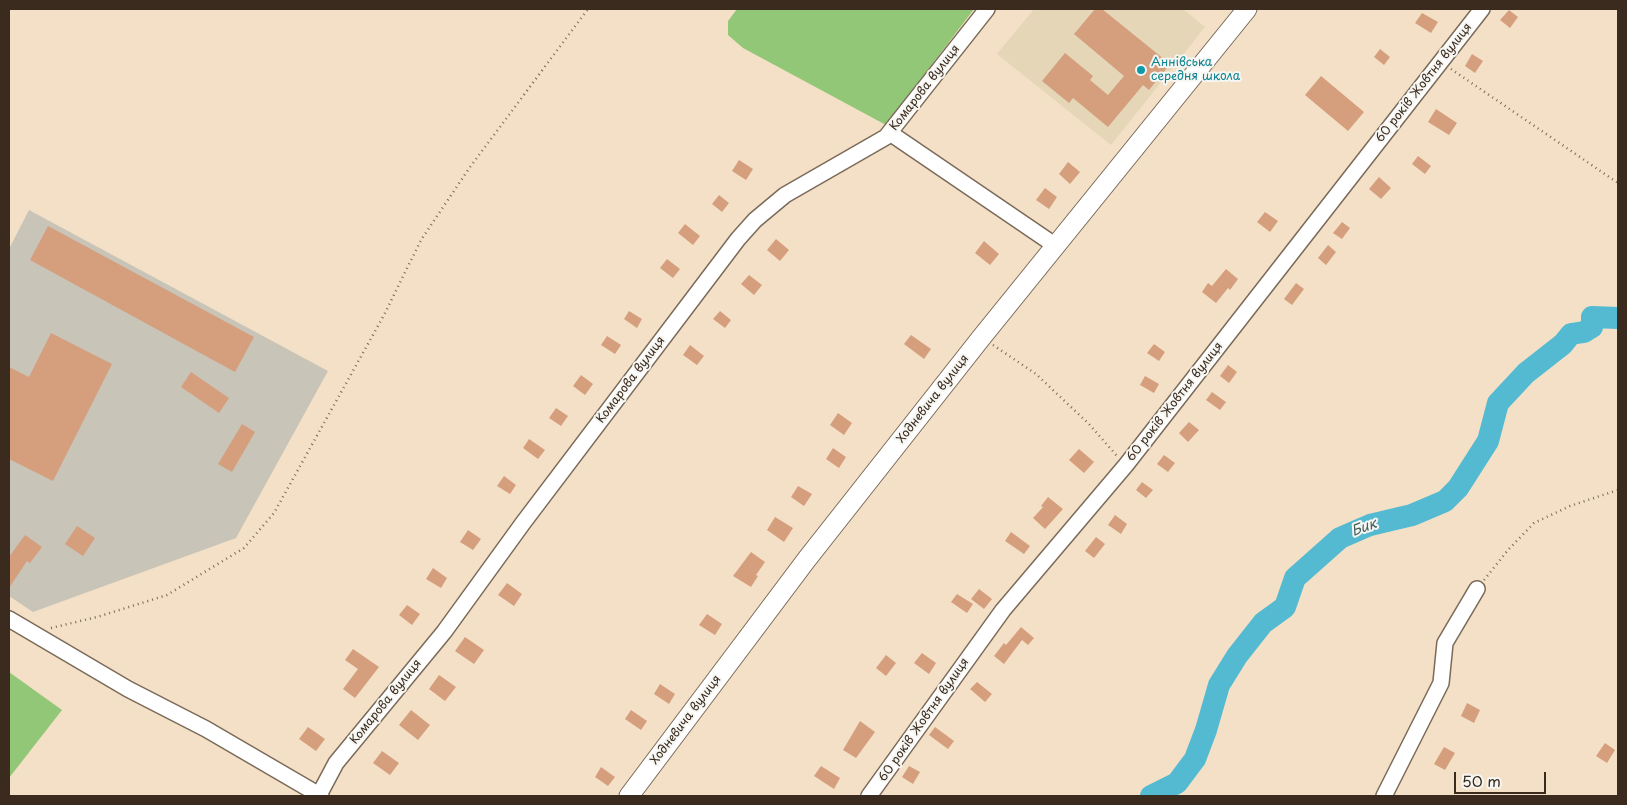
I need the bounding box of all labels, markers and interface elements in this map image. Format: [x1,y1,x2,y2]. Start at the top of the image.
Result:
street label: 60 років Жовтня вулиця [1373,20,1475,146]
street label: Комарова вулиця [887,42,963,134]
place label: Аннівська середня школа [1151,56,1240,84]
marker: Аннівська середня школа [1135,64,1147,76]
street label: Комарова вулиця [594,334,668,426]
street label: 60 років Жовтня вулиця [1124,339,1226,465]
street label: Ходневича вулиця [894,352,972,446]
water label: Бик [1349,516,1379,540]
street label: 60 років Жовтня вулиця [876,655,972,785]
street label: Комарова вулиця [347,657,425,747]
street label: Ходневича вулиця [648,672,724,768]
scale bar [1457,762,1550,794]
text: 50 m [1462,769,1501,792]

